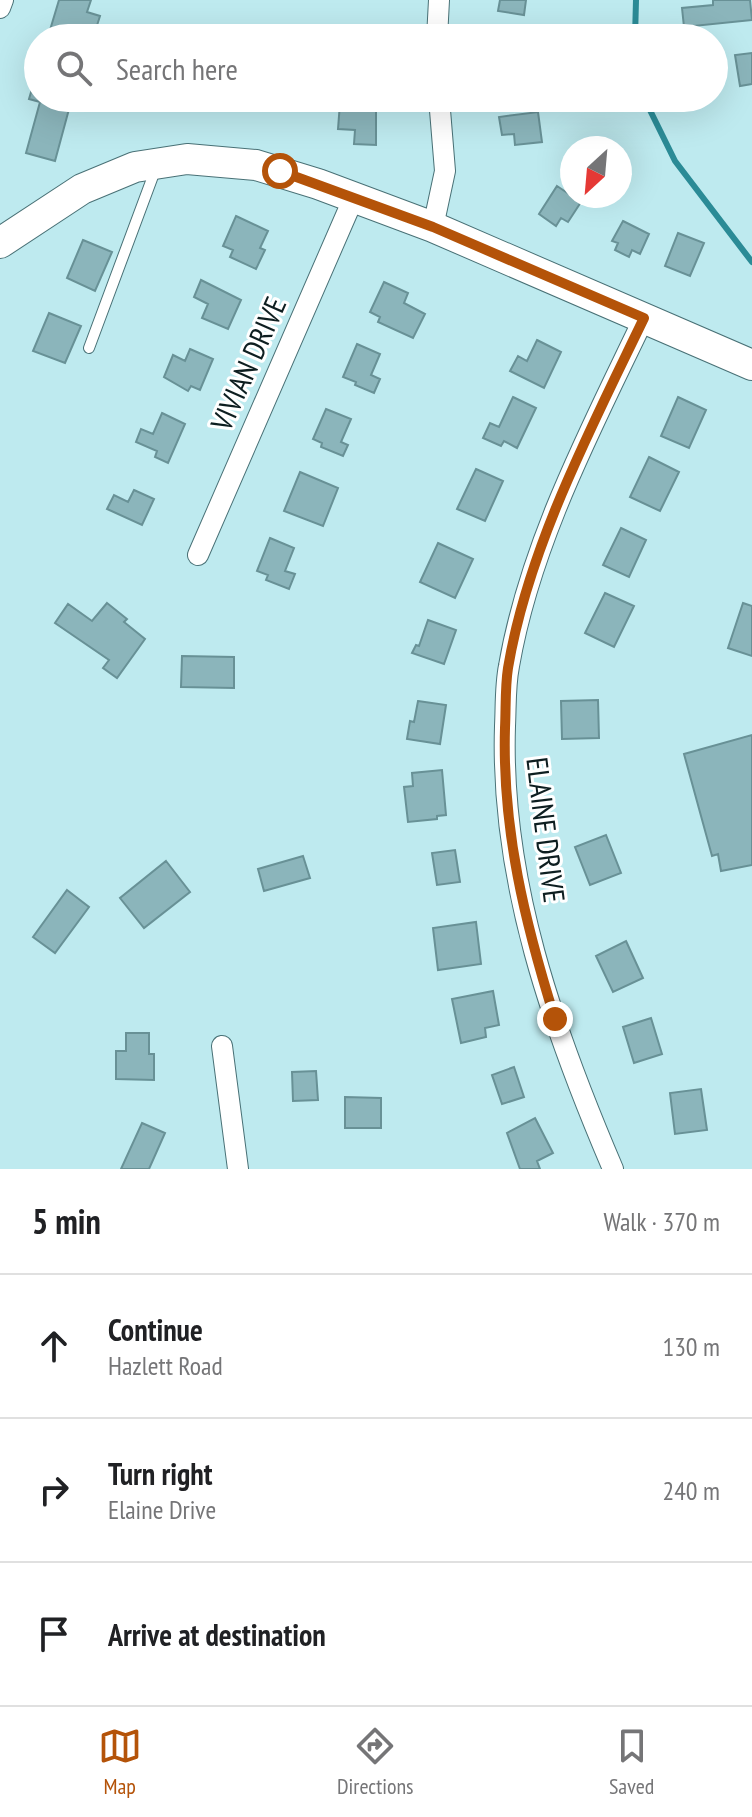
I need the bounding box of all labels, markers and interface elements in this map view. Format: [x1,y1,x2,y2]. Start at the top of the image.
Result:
search box [24,24,728,112]
icon: search [52,46,96,90]
text: Search here [116,49,238,88]
north arrow [560,136,632,208]
route start [262,153,298,189]
street label: VIVIAN DRIVE [200,290,294,437]
street label: ELAINE DRIVE [518,755,575,905]
route end [537,1001,573,1037]
text: 5 min [32,1199,101,1243]
text: Walk · 370 m [603,1205,720,1238]
text: Continue [108,1310,203,1349]
icon: ahead [32,1324,76,1368]
text: 130 m [662,1330,720,1363]
text: Hazlett Road [108,1349,223,1382]
text: Turn right [108,1454,212,1493]
icon: right [32,1468,76,1512]
text: 240 m [662,1474,720,1507]
text: Elaine Drive [108,1493,216,1526]
icon: arrive [32,1612,76,1656]
text: Arrive at destination [108,1615,326,1654]
tab: Map [98,1724,142,1800]
tab: Directions [337,1724,414,1800]
tab: Saved [609,1724,654,1800]

